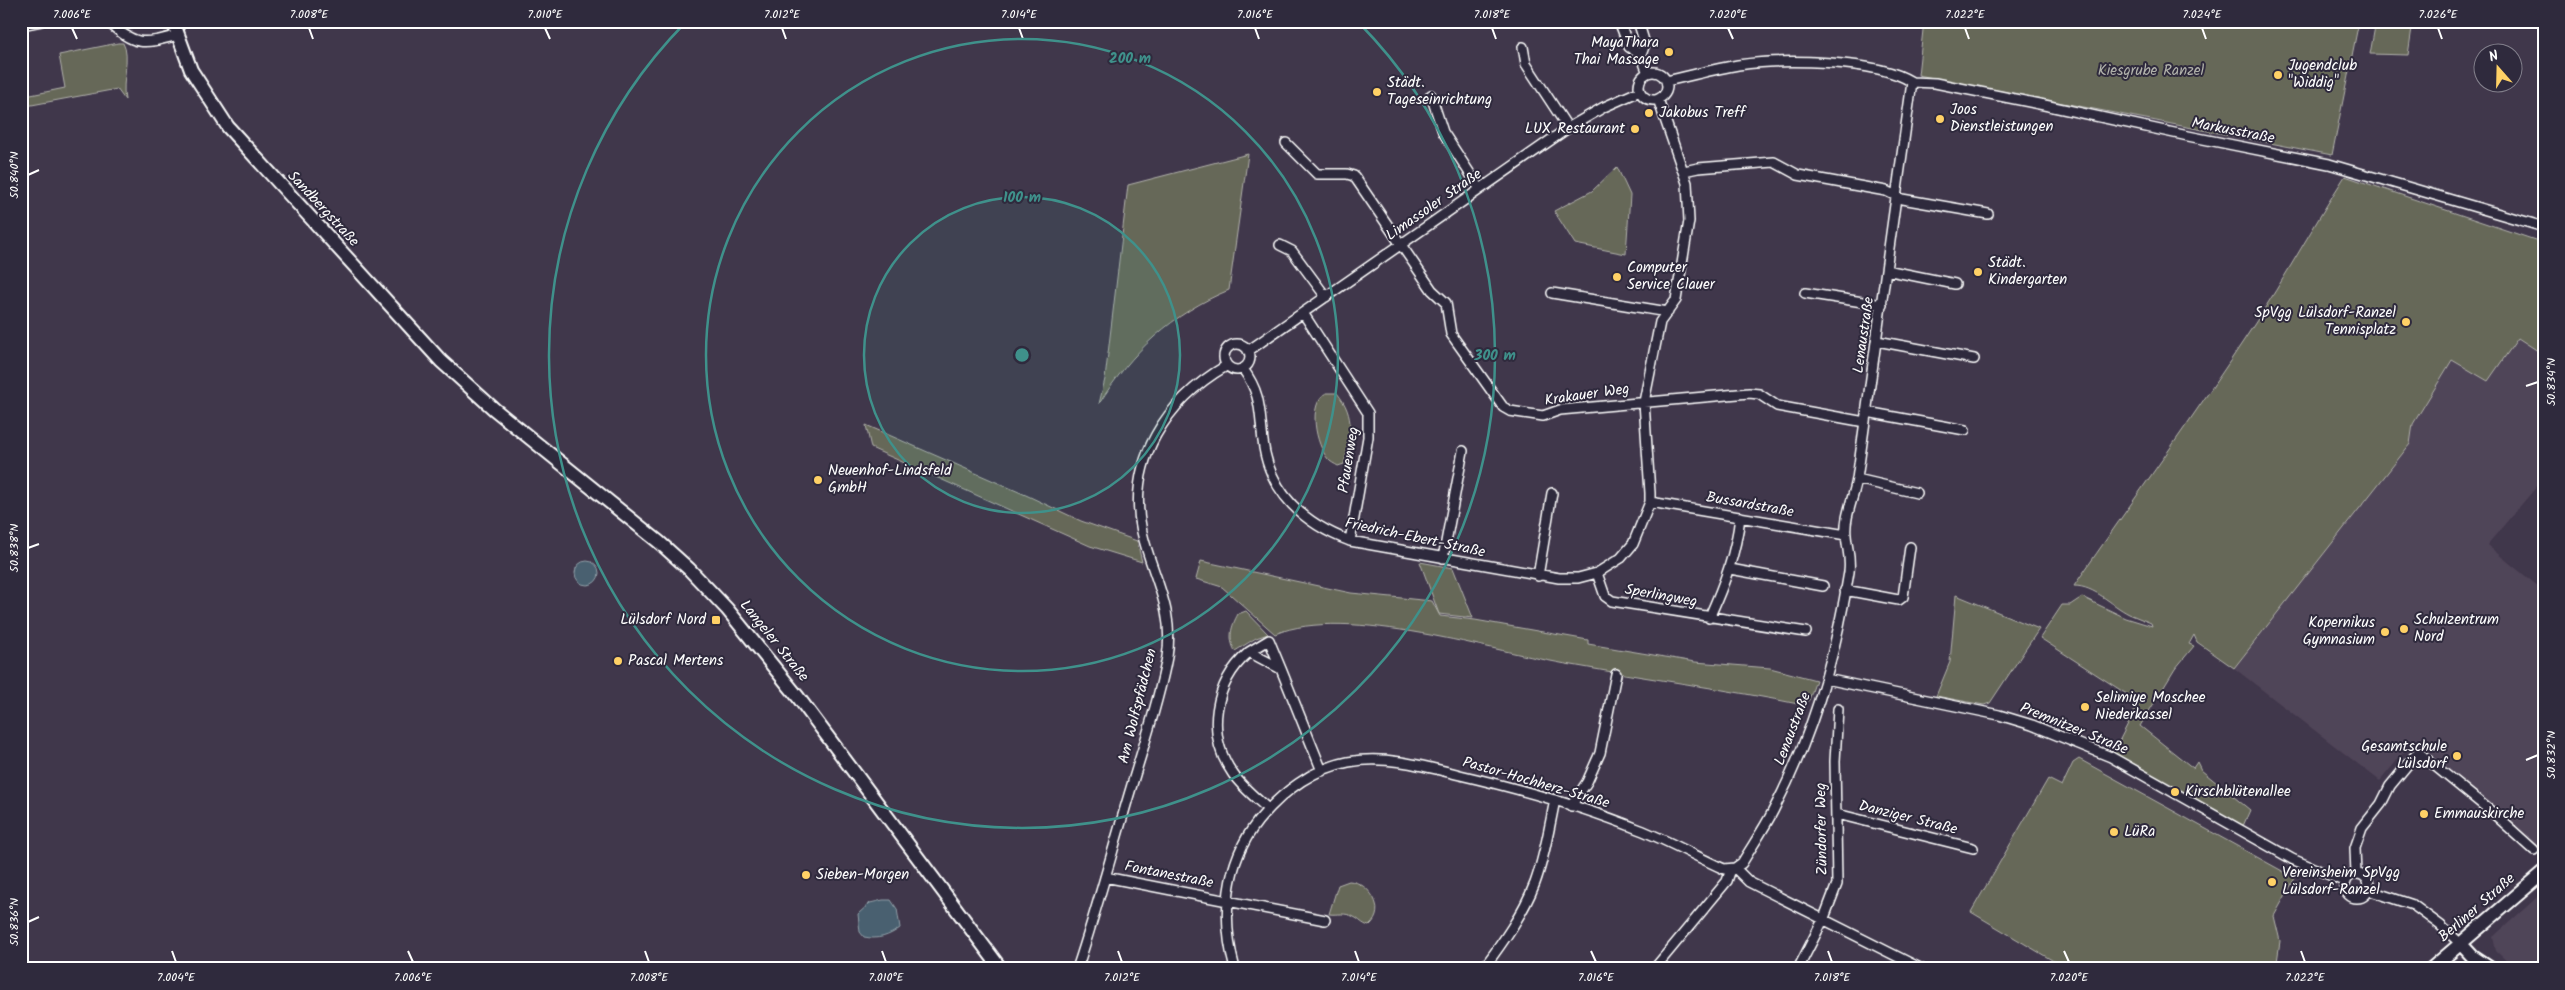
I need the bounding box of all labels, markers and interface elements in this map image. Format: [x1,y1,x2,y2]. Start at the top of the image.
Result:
text: 7.006°E [53,5,92,24]
text: 7.008°E [290,5,329,24]
text: 7.010°E [527,5,564,24]
text: 7.012°E [764,5,801,24]
text: 7.014°E [1001,5,1038,24]
text: 7.016°E [1237,5,1274,24]
text: 7.018°E [1474,5,1511,24]
text: 7.020°E [1709,5,1748,24]
text: 7.022°E [1945,5,1986,24]
text: 7.024°E [2182,5,2222,24]
text: 7.026°E [2418,5,2459,24]
place label: MayaThara Thai Massage [1574,31,1659,72]
north arrow [2472,42,2522,92]
text: N [2486,45,2502,69]
marker: MayaThara Thai Massage [1663,46,1675,58]
text: 200 m [1109,47,1151,71]
place label: Jugendclub "Widdig" [2288,54,2357,95]
park label: Kiesgrube Ranzel [2098,59,2204,83]
marker: Jugendclub "Widdig" [2272,69,2284,81]
place label: Städt. Tageseinrichtung [1387,71,1492,112]
marker: Städt. Tageseinrichtung [1371,86,1383,98]
place label: Joos Dienstleistungen [1950,98,2053,139]
place label: Jakobus Treff [1659,101,1747,125]
marker: Jakobus Treff [1643,107,1655,119]
street label: Markusstraße [2189,111,2277,151]
marker: Joos Dienstleistungen [1934,113,1946,125]
place label: LUX Restaurant [1525,117,1625,141]
marker: LUX Restaurant [1629,123,1641,135]
text: 50.840°N [5,151,24,199]
street label: Limassoler Straße [1381,163,1487,247]
street label: Sandbergstraße [281,165,365,253]
text: 100 m [1003,186,1041,210]
place label: Städt. Kindergarten [1988,251,2067,292]
place label: Computer Service Clauer [1627,256,1716,297]
marker: Städt. Kindergarten [1972,266,1984,278]
marker: Computer Service Clauer [1611,271,1623,283]
street label: Lenaustraße [1847,295,1881,375]
place label: SpVgg Lülsdorf-Ranzel Tennisplatz [2255,301,2396,342]
marker: SpVgg Lülsdorf-Ranzel Tennisplatz [2400,316,2412,328]
text: 300 m [1473,344,1516,368]
centre of rings [1013,346,1031,364]
text: 50.834°N [2542,358,2561,406]
street label: Krakauer Weg [1543,377,1631,413]
street label: Pfauenweg [1332,425,1366,495]
place label: Neuenhof-Lindsfeld GmbH [828,459,952,500]
marker: Neuenhof-Lindsfeld GmbH [812,474,824,486]
street label: Bussardstraße [1704,485,1796,525]
street label: Friedrich-Ebert-Straße [1343,511,1488,565]
text: 50.838°N [5,524,24,572]
street label: Sperlingweg [1623,578,1699,614]
street label: Langeler Straße [733,595,815,688]
place label: Lülsdorf Nord [620,608,707,632]
place label: Schulzentrum Nord [2414,608,2499,649]
place label: Kopernikus Gymnasium [2303,611,2376,652]
marker: Lülsdorf Nord [710,614,722,626]
marker: Schulzentrum Nord [2398,623,2410,635]
marker: Kopernikus Gymnasium [2379,626,2391,638]
street label: Am Wolfspfädchen [1112,646,1164,766]
place label: Pascal Mertens [628,649,724,673]
marker: Pascal Mertens [612,655,624,667]
place label: Selimiye Moschee Niederkassel [2095,686,2206,727]
street label: Lenaustraße [1768,689,1818,769]
street label: Premnitzer Straße [2016,696,2132,762]
marker: Selimiye Moschee Niederkassel [2079,701,2091,713]
text: 50.832°N [2542,731,2561,779]
place label: Gesamtschule Lülsdorf [2361,735,2448,776]
street label: Pastor-Hochherz-Straße [1460,750,1613,816]
marker: Gesamtschule Lülsdorf [2451,750,2463,762]
place label: Kirschblütenallee [2185,780,2291,804]
street label: Zündorfer Weg [1809,782,1835,876]
marker: Kirschblütenallee [2169,786,2181,798]
street label: Danziger Straße [1856,794,1960,842]
place label: Emmauskirche [2434,802,2525,826]
marker: Emmauskirche [2418,808,2430,820]
place label: LüRa [2124,820,2155,844]
marker: LüRa [2108,826,2120,838]
street label: Fontanestraße [1123,855,1216,895]
place label: Vereinsheim SpVgg Lülsdorf-Ranzel [2282,861,2400,902]
place label: Sieben-Morgen [816,863,909,887]
street label: Berliner Straße [2433,867,2521,948]
marker: Sieben-Morgen [800,869,812,881]
marker: Vereinsheim SpVgg Lülsdorf-Ranzel [2266,876,2278,888]
text: 50.836°N [5,898,24,946]
text: 7.004°E [157,968,196,987]
text: 7.006°E [394,968,433,987]
text: 7.008°E [630,968,669,987]
text: 7.010°E [868,968,905,987]
text: 7.012°E [1104,968,1141,987]
text: 7.014°E [1341,968,1378,987]
text: 7.016°E [1578,968,1615,987]
text: 7.018°E [1814,968,1851,987]
text: 7.020°E [2050,968,2089,987]
text: 7.022°E [2285,968,2326,987]

